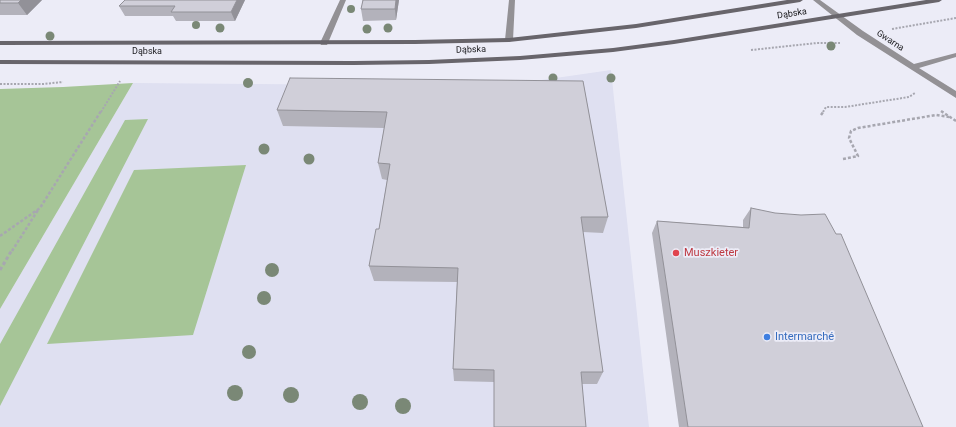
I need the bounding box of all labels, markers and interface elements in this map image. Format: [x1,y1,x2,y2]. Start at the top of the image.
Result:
street label: Dąbska [776,6,808,22]
street label: Gwarna [874,28,906,54]
street label: Dąbska [456,44,486,56]
street label: Dąbska [132,47,162,57]
place label: Muszkieter [684,246,738,260]
marker: Muszkieter [671,248,681,258]
place label: Intermarché [775,330,834,344]
marker: Intermarché [762,332,772,342]

